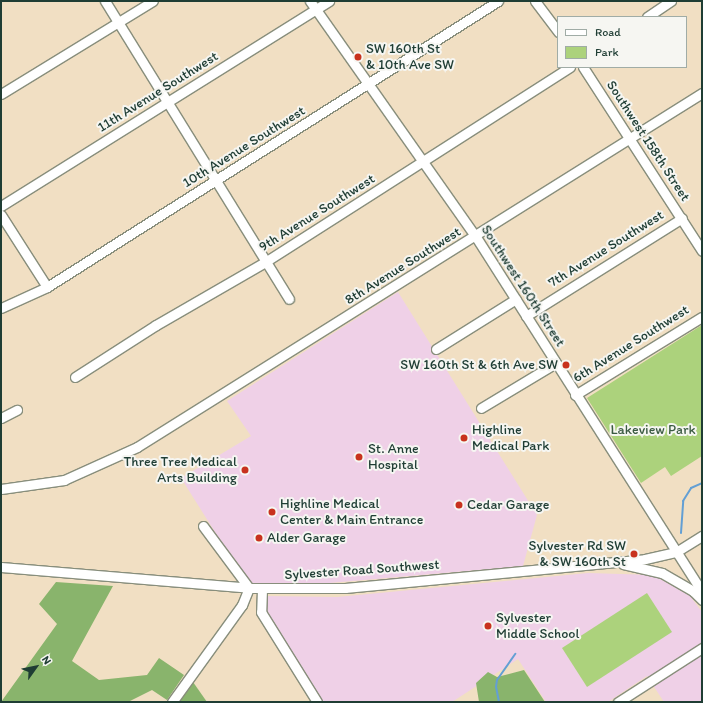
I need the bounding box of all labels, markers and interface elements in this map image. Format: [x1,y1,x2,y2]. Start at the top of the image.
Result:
legend [557,16,687,68]
text: Road [595,25,621,39]
place label: SW 160th St & 10th Ave SW [366,41,454,74]
text: Park [595,45,619,59]
street label: 11th Avenue Southwest [95,48,221,136]
marker: SW 160th St & 10th Ave SW [353,52,363,62]
street label: Southwest 158th Street [603,78,693,204]
street label: 10th Avenue Southwest [180,103,308,191]
street label: 9th Avenue Southwest [256,171,378,255]
street label: 7th Avenue Southwest [545,207,667,291]
street label: Southwest 160th Street [478,222,568,350]
street label: 8th Avenue Southwest [342,224,464,308]
street label: 6th Avenue Southwest [570,302,692,386]
place label: SW 160th St & 6th Ave SW [401,357,558,373]
marker: SW 160th St & 6th Ave SW [561,360,571,370]
place label: Highline Medical Park [472,422,549,454]
park label: Lakeview Park [610,422,696,438]
marker: Highline Medical Park [459,433,469,443]
place label: St. Anne Hospital [368,441,419,474]
marker: St. Anne Hospital [353,451,365,463]
place label: Three Tree Medical Arts Building [124,454,237,486]
marker: Three Tree Medical Arts Building [240,465,250,475]
place label: Highline Medical Center & Main Entrance [280,496,424,528]
place label: Cedar Garage [467,497,549,513]
marker: Cedar Garage [454,500,464,510]
marker: Highline Medical Center & Main Entrance [267,507,277,517]
place label: Alder Garage [267,530,346,546]
marker: Alder Garage [254,533,264,543]
place label: Sylvester Rd SW & SW 160th St [529,538,626,570]
marker: Sylvester Rd SW & SW 160th St [629,549,639,559]
street label: Sylvester Road Southwest [284,556,440,584]
place label: Sylvester Middle School [496,610,579,642]
marker: Sylvester Middle School [483,621,493,631]
north arrow [16,647,56,687]
text: N [39,654,54,667]

